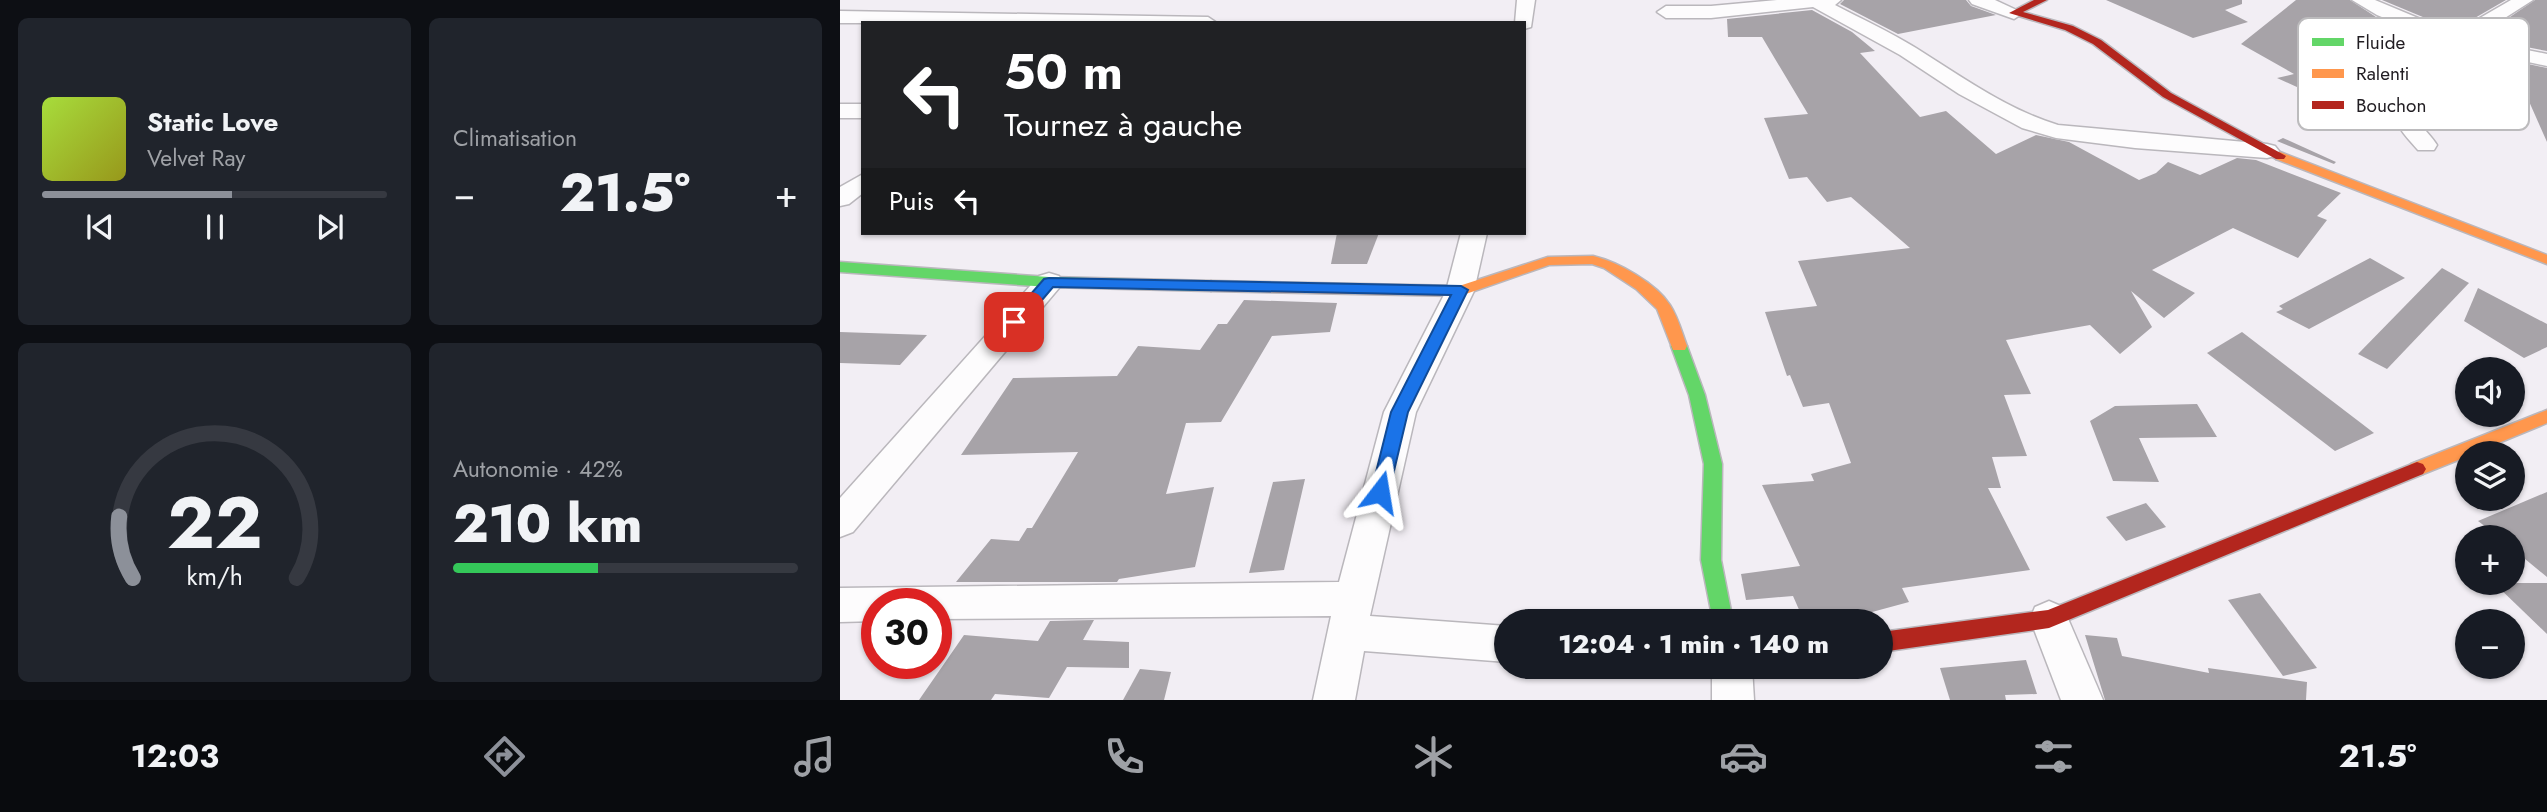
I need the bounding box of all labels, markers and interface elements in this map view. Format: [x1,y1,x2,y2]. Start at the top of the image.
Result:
legend [2298,18,2529,130]
text: Fluide [2356,29,2406,56]
text: 50 m [1004,37,1123,107]
icon: left [889,49,980,140]
text: Ralenti [2356,60,2409,87]
text: Bouchon [2356,92,2426,119]
text: Tournez à gauche [1004,102,1242,148]
text: Static Love [147,103,279,141]
text: Climatisation [453,121,577,155]
text: Velvet Ray [147,141,245,175]
text: 21.5° [560,155,690,231]
text: − [453,166,475,221]
text: + [775,166,798,221]
text: Puis [889,182,934,220]
icon: left [948,182,986,220]
icon: previous [81,208,119,246]
icon: pause [196,208,234,246]
icon: next [311,208,349,246]
pin [984,292,1044,352]
icon: arrive [995,303,1033,341]
map controls [2455,357,2525,679]
button: sound [2455,357,2525,427]
button: layers [2455,441,2525,511]
text: Autonomie · 42% [453,452,623,486]
position arrow [1343,455,1417,529]
text: 22 [167,471,262,576]
text: 210 km [453,486,642,562]
button: + [2455,525,2525,595]
text: km/h [186,558,243,594]
speed limit sign: 30 [861,588,952,679]
button: − [2455,609,2525,679]
text: 12:04 · 1 min · 140 m [1558,625,1829,663]
icon: directions [480,732,529,781]
icon: music [790,732,839,781]
icon: phone [1100,732,1149,781]
icon: climate [1409,732,1458,781]
icon: car [1719,732,1768,781]
icon: filters [2029,732,2078,781]
text: 12:03 [130,733,219,779]
text: 21.5° [2339,733,2417,779]

